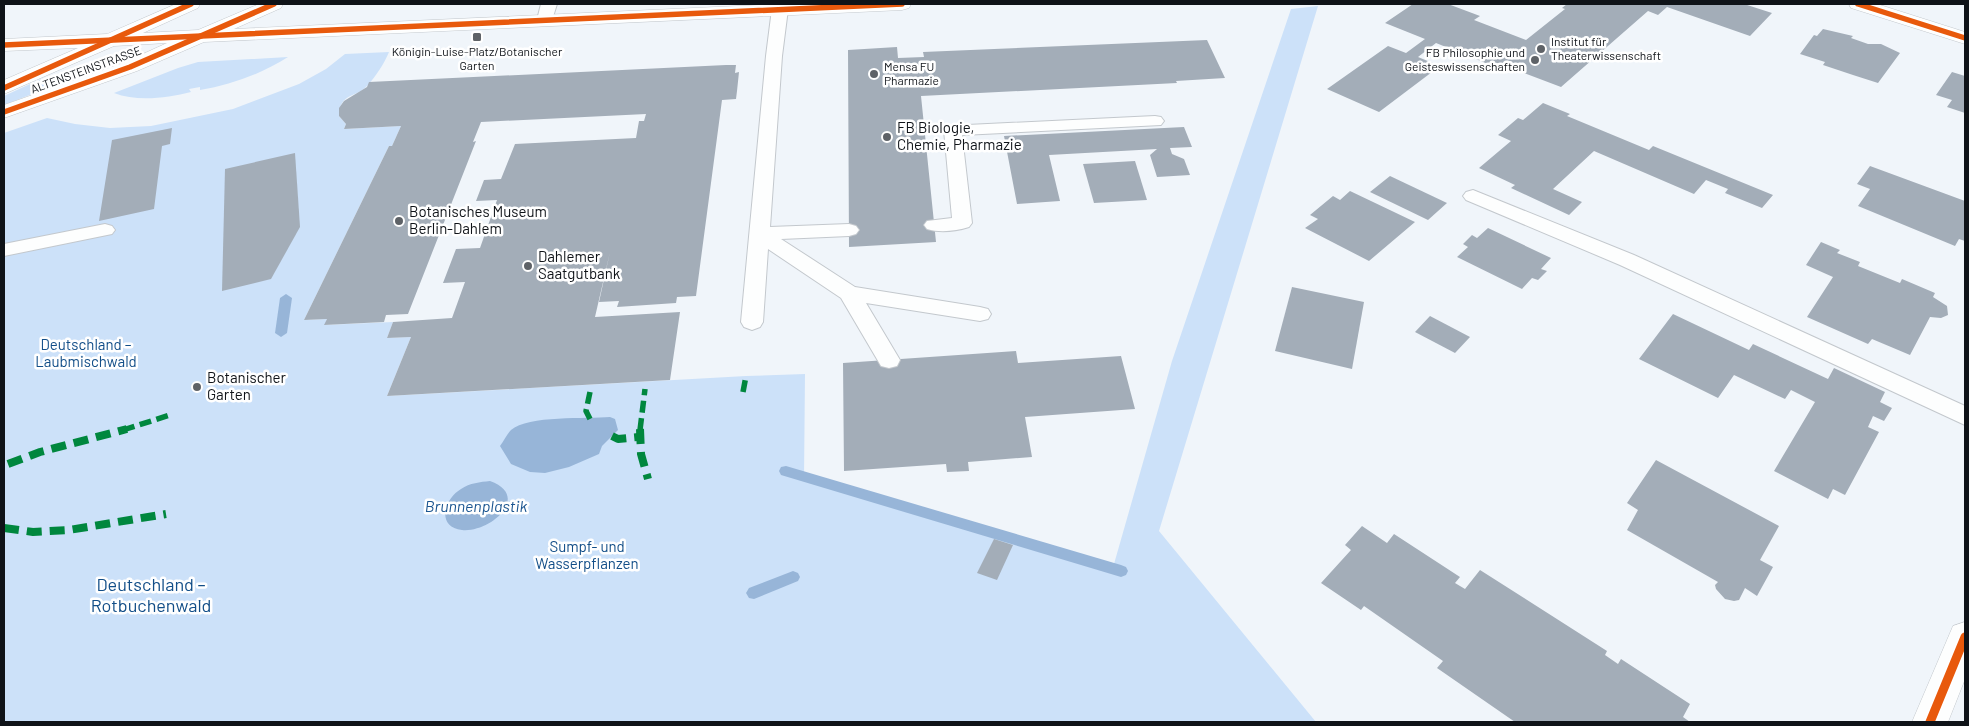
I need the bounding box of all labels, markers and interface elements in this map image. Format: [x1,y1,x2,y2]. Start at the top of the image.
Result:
marker: Königin-Luise-Platz/Botanischer Garten [471,31,483,43]
place label: Institut für Theaterwissenschaft [1551,34,1661,62]
street label: ALTENSTEINSTRASSE [28,43,143,96]
marker: Institut für Theaterwissenschaft [1535,43,1547,55]
place label: Königin-Luise-Platz/Botanischer Garten [392,44,563,72]
place label: FB Philosophie und Geisteswissenschaften [1405,45,1525,73]
marker: FB Philosophie und Geisteswissenschaften [1529,54,1541,66]
place label: Mensa FU Pharmazie [884,59,939,87]
marker: Mensa FU Pharmazie [868,68,880,80]
place label: FB Biologie, Chemie, Pharmazie [897,118,1022,153]
marker: FB Biologie, Chemie, Pharmazie [881,131,893,143]
place label: Botanisches Museum Berlin-Dahlem [409,202,547,237]
marker: Botanisches Museum Berlin-Dahlem [393,215,405,227]
place label: Dahlemer Saatgutbank [538,247,621,282]
marker: Dahlemer Saatgutbank [522,260,534,272]
park label: Deutschland – Laubmischwald [35,335,137,370]
place label: Botanischer Garten [207,368,287,403]
marker: Botanischer Garten [191,381,203,393]
water label: Brunnenplastik [425,496,527,515]
park label: Sumpf- und Wasserpflanzen [535,537,639,572]
park label: Deutschland – Rotbuchenwald [91,573,211,616]

